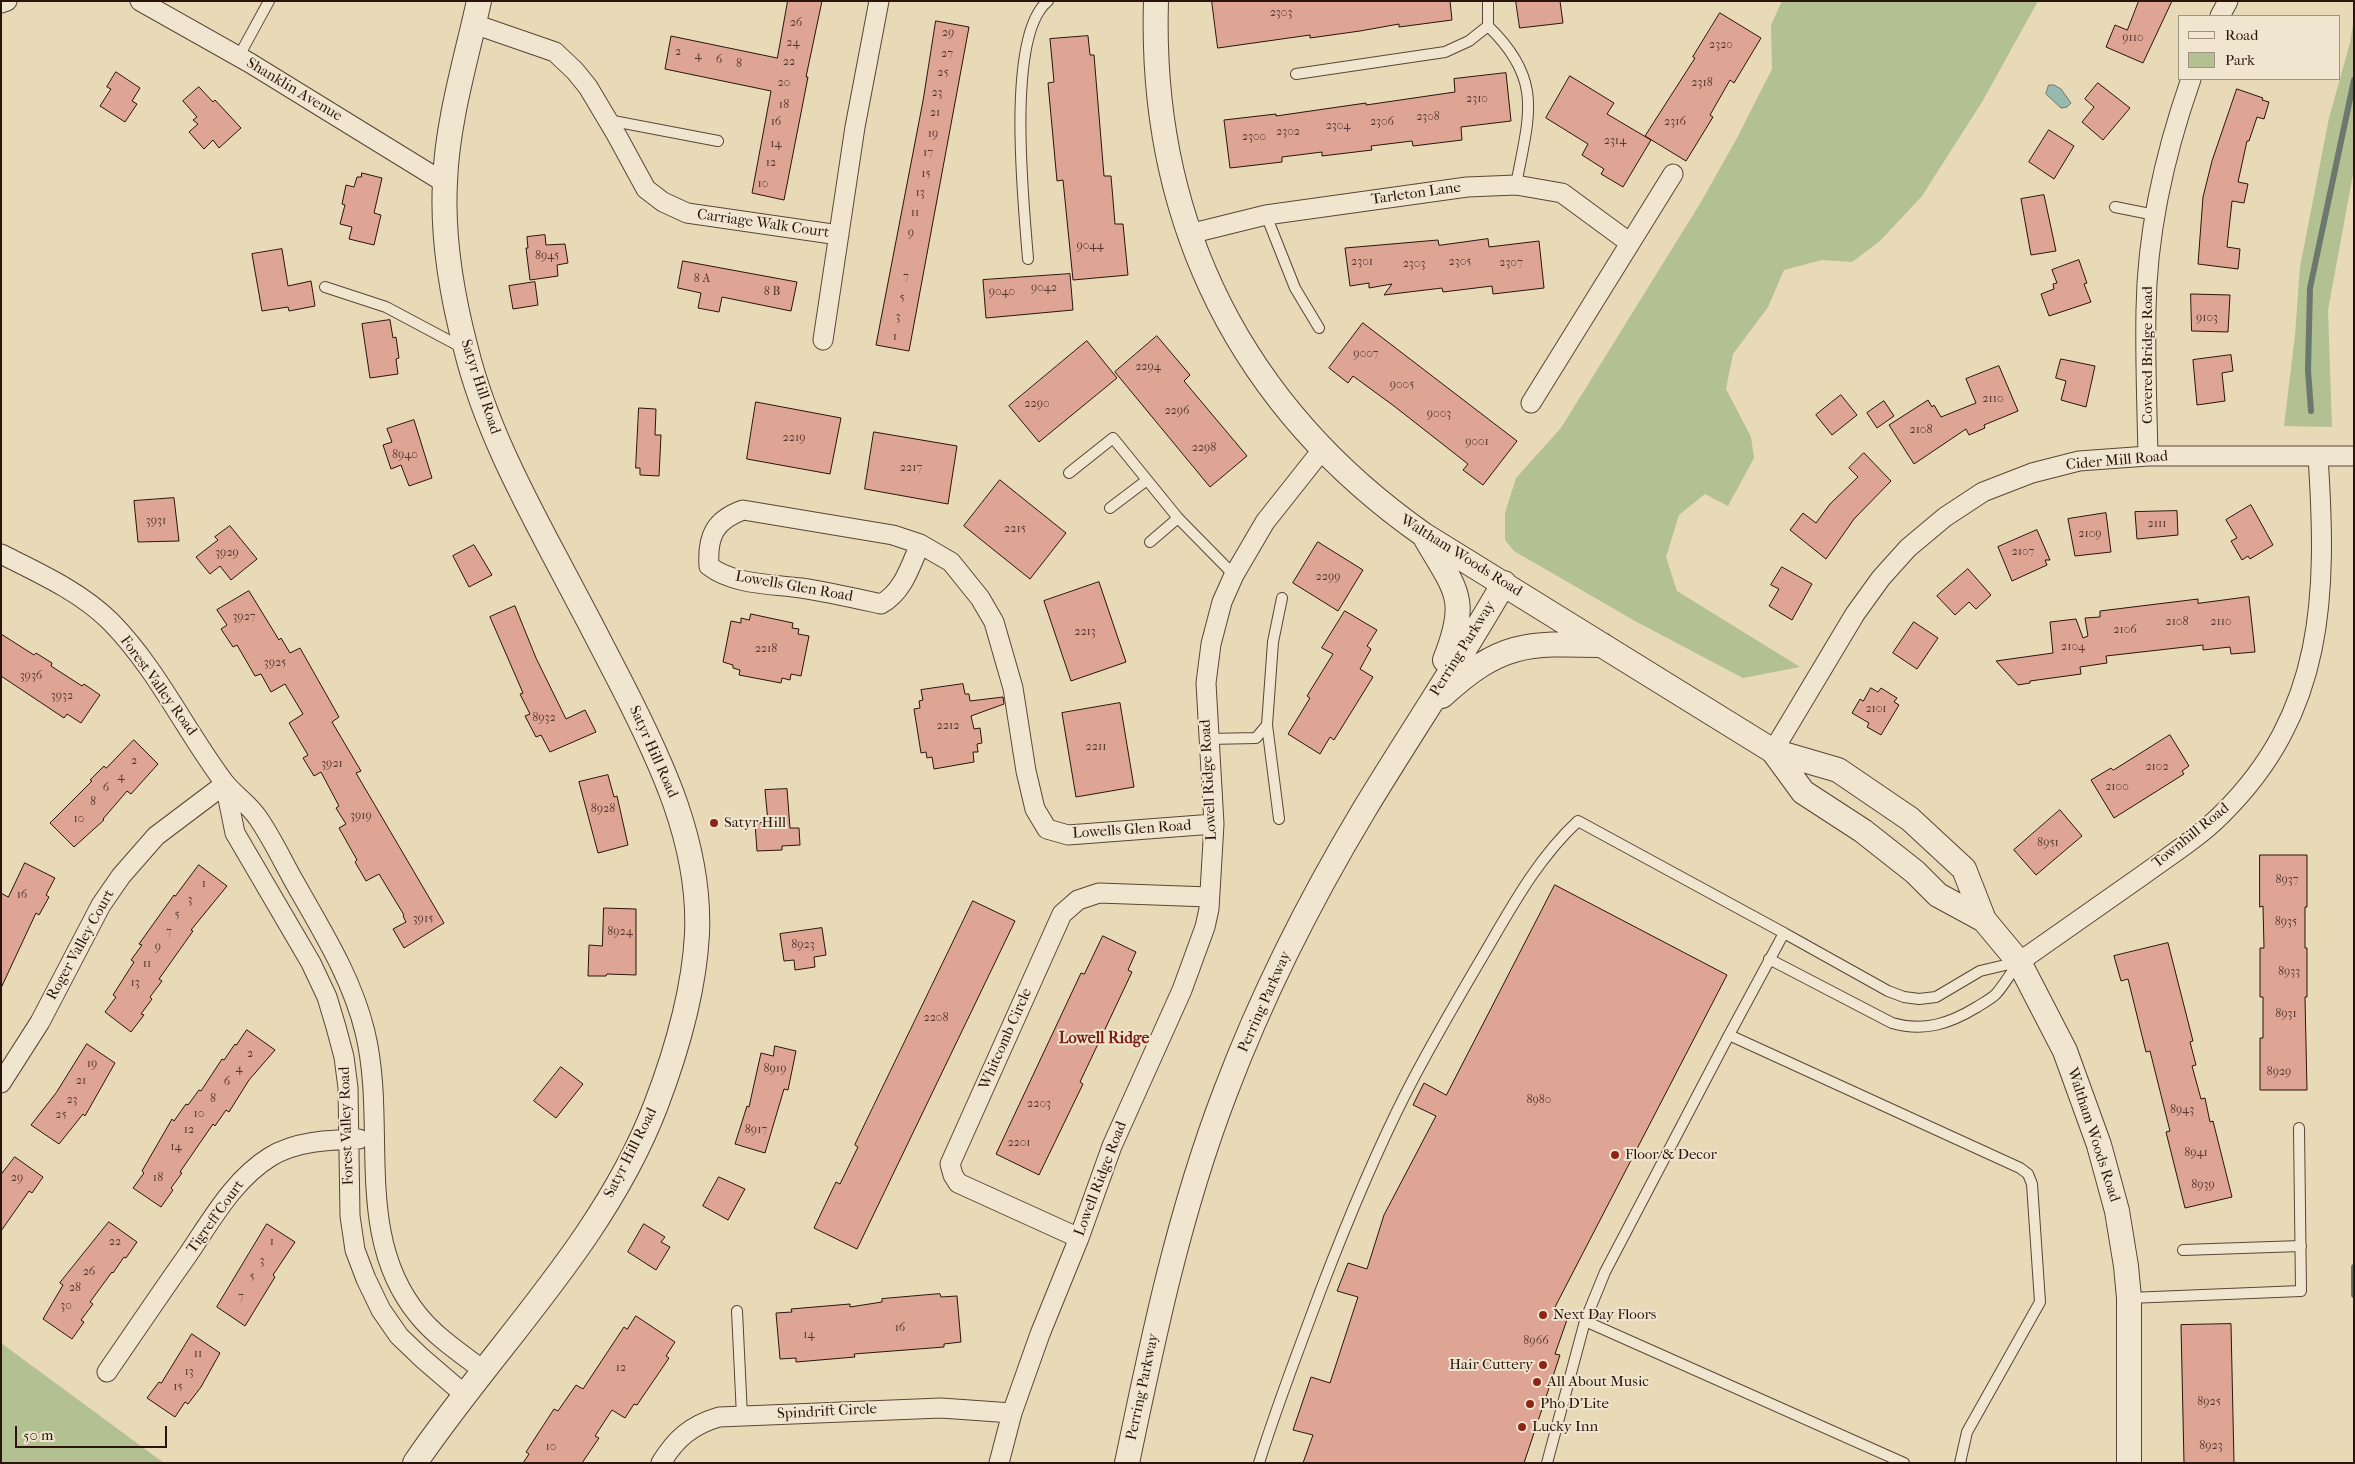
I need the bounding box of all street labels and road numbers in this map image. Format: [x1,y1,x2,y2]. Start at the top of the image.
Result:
street label: Shanklin Avenue [243,54,345,126]
street label: Tarleton Lane [1370,179,1462,209]
street label: Carriage Walk Court [696,206,830,242]
street label: Covered Bridge Road [2139,286,2157,424]
street label: Satyr Hill Road [456,337,504,437]
street label: Cider Mill Road [2065,448,2169,474]
street label: Waltham Woods Road [1397,511,1525,601]
street label: Lowells Glen Road [734,568,854,606]
street label: Perring Parkway [1427,598,1499,700]
street label: Forest Valley Road [116,633,200,739]
street label: Satyr Hill Road [625,703,681,801]
street label: Lowell Ridge Road [1197,719,1221,841]
street label: Townhill Road [2149,800,2233,872]
street label: Lowells Glen Road [1072,817,1192,843]
street label: Roger Valley Court [43,887,119,1003]
street label: Perring Parkway [1235,949,1295,1055]
street label: Whitcomb Circle [976,985,1036,1093]
street label: Waltham Woods Road [2063,1065,2123,1205]
street label: Forest Valley Road [336,1066,358,1186]
street label: Satyr Hill Road [601,1105,661,1201]
street label: Lowell Ridge Road [1071,1119,1131,1239]
street label: Tigreff Court [183,1177,249,1257]
street label: Perring Parkway [1123,1332,1163,1442]
street label: Spindrift Circle [777,1400,877,1424]

